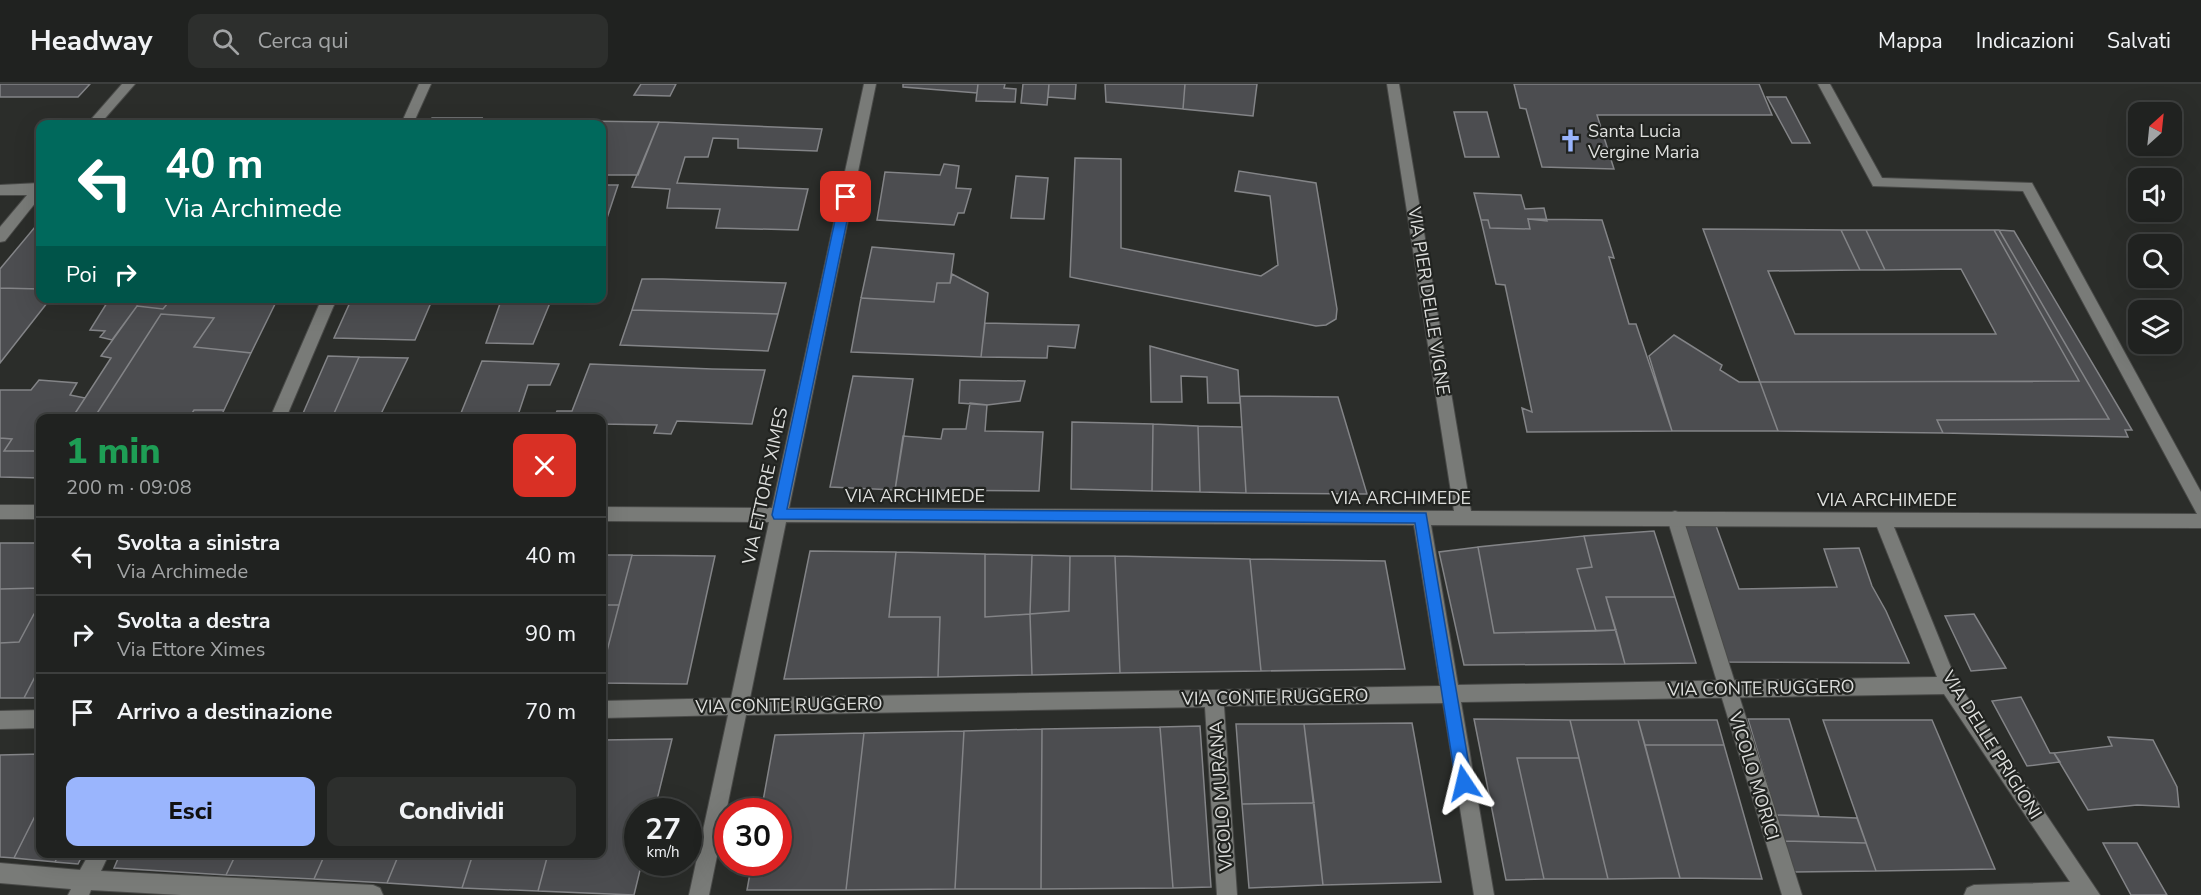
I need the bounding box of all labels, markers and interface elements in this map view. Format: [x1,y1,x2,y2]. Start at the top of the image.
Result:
search box [188,14,608,68]
text: Headway [30,22,152,60]
icon: search [209,25,242,58]
text: Cerca qui [257,26,349,56]
text: Mappa [1878,27,1943,55]
text: Indicazioni [1976,27,2074,55]
text: Salvati [2107,27,2171,55]
north arrow [2128,102,2182,156]
map controls [2128,102,2182,354]
place label: Santa Lucia Vergine Maria [1587,119,1700,164]
church icon: Santa Lucia Vergine Maria [1557,128,1583,154]
text: 40 m [165,136,264,193]
icon: left [66,144,144,222]
button: sound [2128,168,2182,222]
pin [820,171,871,222]
icon: arrive [829,180,862,213]
text: Via Archimede [165,190,342,227]
street label: VIA PIER DELLE VIGNE [1402,204,1456,397]
button: search [2128,234,2182,288]
icon: right [109,258,142,291]
text: Poi [66,260,97,290]
button: layers [2128,300,2182,354]
street label: VIA ETTORE XIMES [736,405,793,568]
text: 1 min [66,427,161,476]
button: close [513,434,576,497]
text: 200 m · 09:08 [66,474,192,501]
street label: VIA ARCHIMEDE [844,484,985,508]
street label: VIA ARCHIMEDE [1330,486,1471,510]
street label: VIA ARCHIMEDE [1816,488,1957,512]
text: Svolta a sinistra [117,528,280,558]
icon: left [66,540,99,573]
text: 40 m [525,541,576,571]
text: Via Archimede [117,558,248,585]
text: Svolta a destra [117,606,271,636]
icon: right [66,618,99,651]
text: 90 m [525,619,576,649]
text: Via Ettore Ximes [117,636,265,663]
street label: VIA DELLE PRIGIONI [1936,665,2047,824]
street label: VIA CONTE RUGGERO [1666,674,1855,702]
street label: VIA CONTE RUGGERO [1180,683,1369,711]
street label: VIA CONTE RUGGERO [694,691,883,719]
icon: arrive [66,696,99,729]
text: Arrivo a destinazione [117,697,332,727]
text: 70 m [525,697,576,727]
street label: VICOLO MORICI [1723,708,1785,843]
street label: VICOLO MURANA [1204,720,1238,873]
position arrow [1432,751,1496,815]
button: Esci [66,777,315,846]
button: Condividi [327,777,576,846]
speed limit sign: 30 [714,798,792,876]
text: 27 [645,809,681,850]
text: km/h [646,842,680,862]

